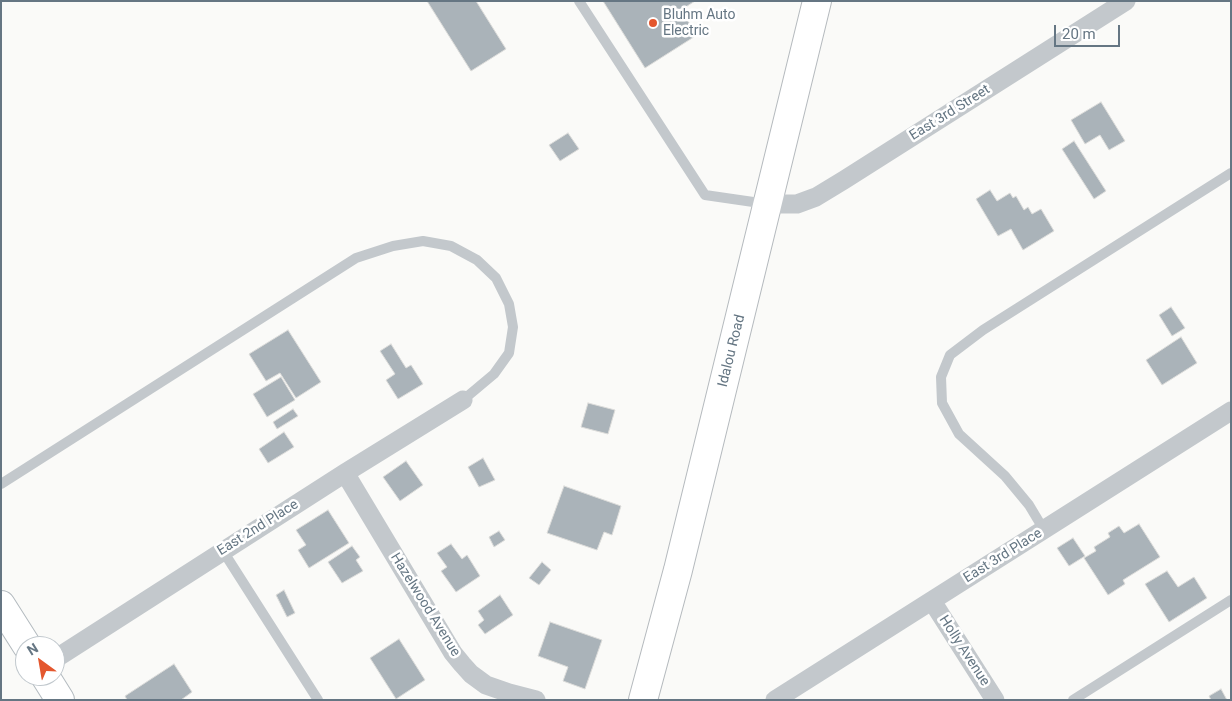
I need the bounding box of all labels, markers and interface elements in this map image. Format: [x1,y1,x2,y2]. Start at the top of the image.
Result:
place label: Bluhm Auto Electric [663,7,736,40]
scale bar [1057,15,1123,47]
marker: Bluhm Auto Electric [647,17,659,29]
text: 20 m [1062,25,1096,43]
street label: East 3rd Street [907,82,993,144]
street label: Idalou Road [715,313,749,389]
street label: East 2nd Place [214,496,302,560]
street label: East 3rd Place [961,525,1045,587]
street label: Hazelwood Avenue [386,550,464,660]
street label: Holly Avenue [935,613,993,689]
north arrow [15,636,65,686]
text: N [24,640,41,659]

